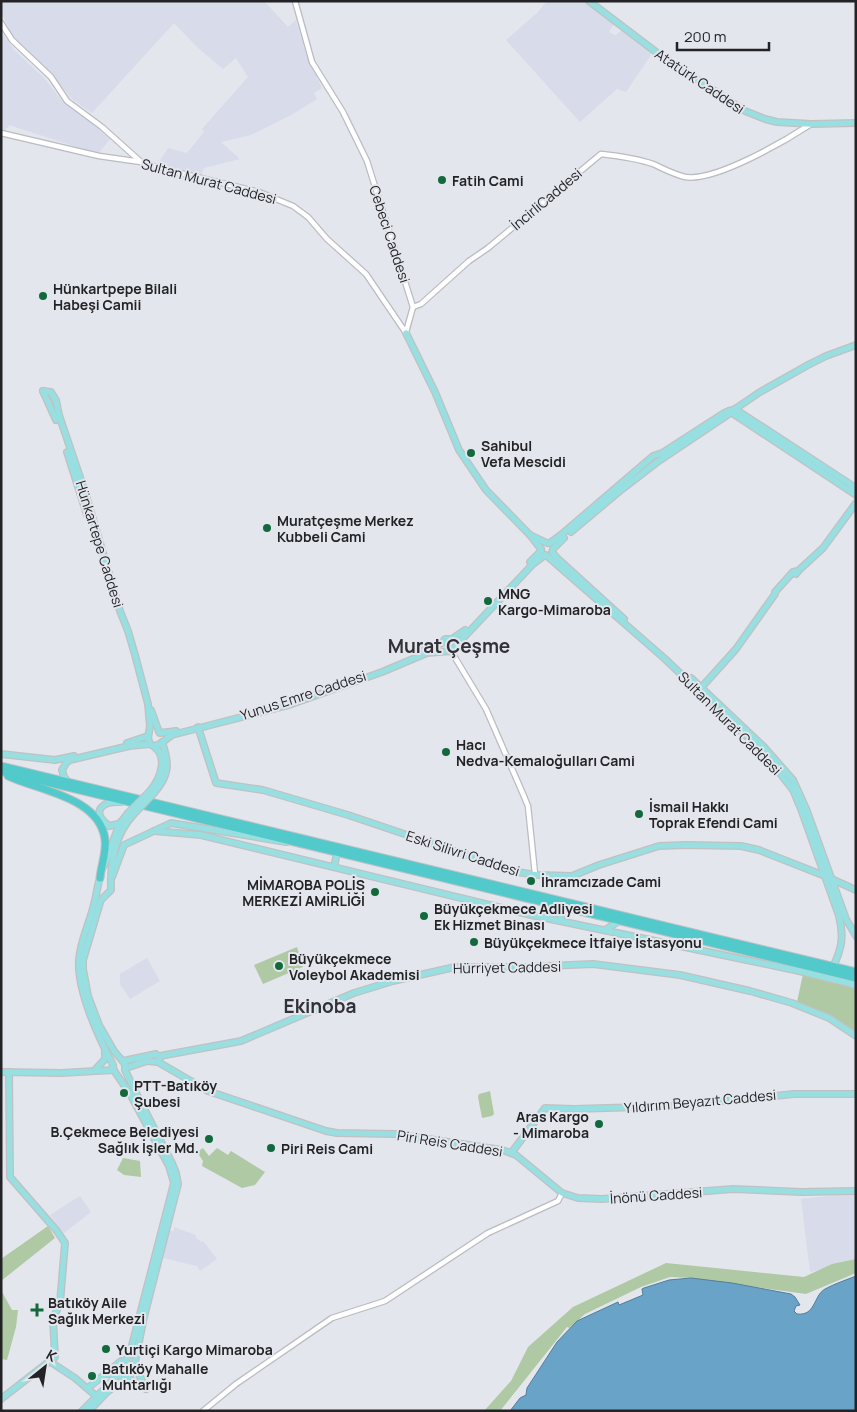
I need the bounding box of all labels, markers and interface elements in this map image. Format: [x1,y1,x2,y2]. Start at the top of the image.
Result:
scale bar [677,20,770,52]
text: 200 m [684,26,727,47]
street label: Atatürk Caddesi [652,44,748,118]
street label: Sultan Murat Caddesi [139,154,279,208]
street label: İncirliCaddesi [507,164,585,234]
place label: Fatih Cami [452,171,524,190]
marker: Fatih Cami [436,174,448,186]
street label: Cebeci Caddesi [365,183,415,285]
place label: Hünkartpepe Bilali Habeşi Camii [53,279,177,314]
marker: Hünkartpepe Bilali Habeşi Camii [37,290,49,302]
place label: Sahibul Vefa Mescidi [481,436,566,471]
marker: Sahibul Vefa Mescidi [465,447,477,459]
street label: Hünkartepe Caddesi [72,478,128,610]
place label: Muratçeşme Merkez Kubbeli Cami [277,511,414,546]
marker: Muratçeşme Merkez Kubbeli Cami [261,522,273,534]
place label: MNG Kargo-Mimaroba [498,584,611,619]
marker: MNG Kargo-Mimaroba [482,595,494,607]
district label: Murat Çeşme [388,633,510,659]
street label: Yunus Emre Caddesi [238,666,368,724]
street label: Sultan Murat Caddesi [674,667,786,779]
place label: Hacı Nedva-Kemaloğulları Cami [456,735,635,770]
marker: Hacı Nedva-Kemaloğulları Cami [440,746,452,758]
place label: İsmail Hakkı Toprak Efendi Cami [649,797,778,832]
marker: İsmail Hakkı Toprak Efendi Cami [633,808,645,820]
street label: Eski Silivri Caddesi [404,826,522,880]
place label: İhramcızade Cami [541,872,661,891]
place label: MİMAROBA POLİS MERKEZİ AMİRLİĞİ [242,875,365,910]
marker: İhramcızade Cami [525,875,537,887]
marker: MİMAROBA POLİS MERKEZİ AMİRLİĞİ [369,886,381,898]
place label: Büyükçekmece Adliyesi Ek Hizmet Binası [434,899,593,934]
marker: Büyükçekmece Adliyesi Ek Hizmet Binası [418,910,430,922]
place label: Büyükçekmece İtfaiye İstasyonu [484,933,702,952]
marker: Büyükçekmece İtfaiye İstasyonu [468,936,480,948]
place label: Büyükçekmece Voleybol Akademisi [289,949,420,984]
street label: Hürriyet Caddesi [453,957,561,977]
marker: Büyükçekmece Voleybol Akademisi [273,960,285,972]
district label: Ekinoba [284,993,356,1019]
place label: PTT-Batıköy Şubesi [134,1076,217,1111]
street label: Yıldırım Beyazıt Caddesi [623,1085,777,1117]
marker: PTT-Batıköy Şubesi [118,1087,130,1099]
place label: Aras Kargo - Mimaroba [513,1107,589,1142]
marker: Aras Kargo - Mimaroba [593,1118,605,1130]
place label: B.Çekmece Belediyesi Sağlık İşler Md. [50,1122,199,1157]
street label: Piri Reis Caddesi [396,1125,504,1161]
marker: B.Çekmece Belediyesi Sağlık İşler Md. [203,1133,215,1145]
place label: Piri Reis Cami [281,1139,373,1158]
marker: Piri Reis Cami [265,1142,277,1154]
street label: İnönü Caddesi [609,1182,703,1208]
place label: Batıköy Aile Sağlık Merkezi [48,1293,145,1328]
marker: Batıköy Aile Sağlık Merkezi [30,1303,44,1317]
place label: Yurtiçi Kargo Mimaroba [116,1340,273,1359]
north arrow [20,1342,70,1392]
marker: Yurtiçi Kargo Mimaroba [100,1343,112,1355]
text: K [43,1345,61,1366]
place label: Batıköy Mahalle Muhtarlığı [102,1359,208,1394]
marker: Batıköy Mahalle Muhtarlığı [86,1370,98,1382]

